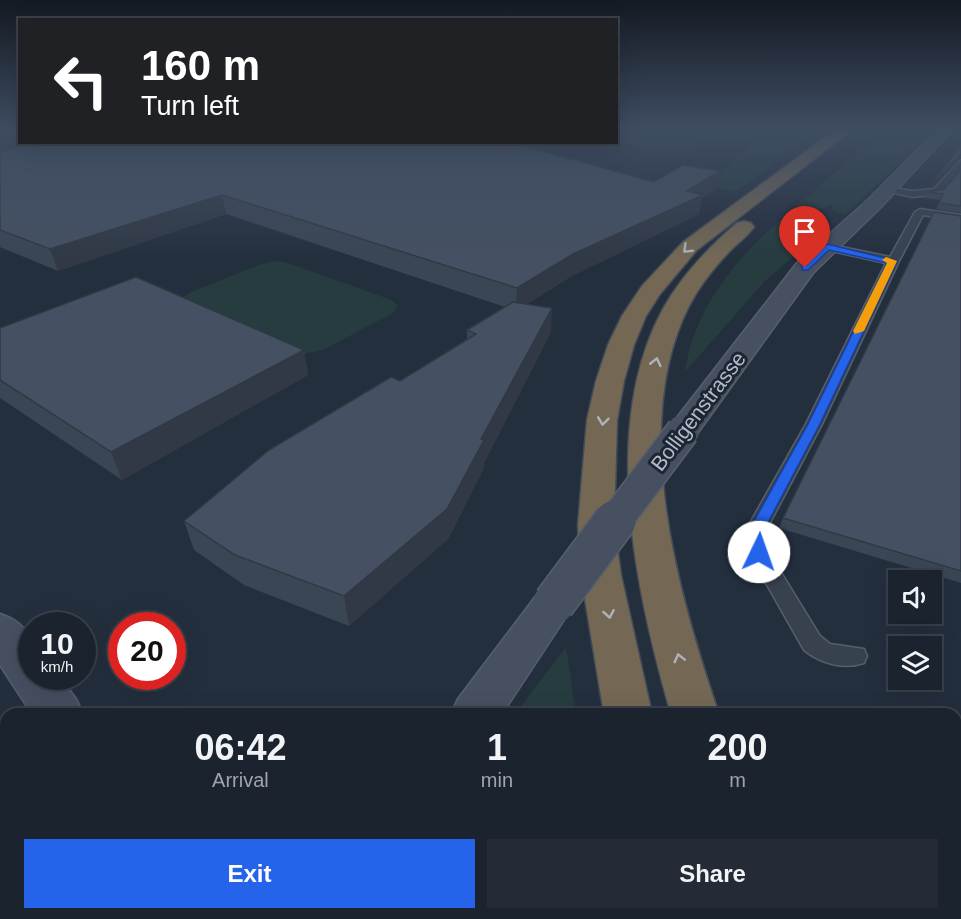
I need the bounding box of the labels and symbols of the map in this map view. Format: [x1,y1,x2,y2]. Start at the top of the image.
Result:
pin [779,206,830,268]
one-way arrow [683,242,694,253]
street label: Bolligenstrasse [646,347,750,475]
one-way arrow [648,357,661,367]
one-way arrow [597,416,610,425]
position arrow [727,520,791,584]
one-way arrow [602,609,615,619]
speed limit sign: 20 [108,612,186,690]
one-way arrow [673,653,686,663]

